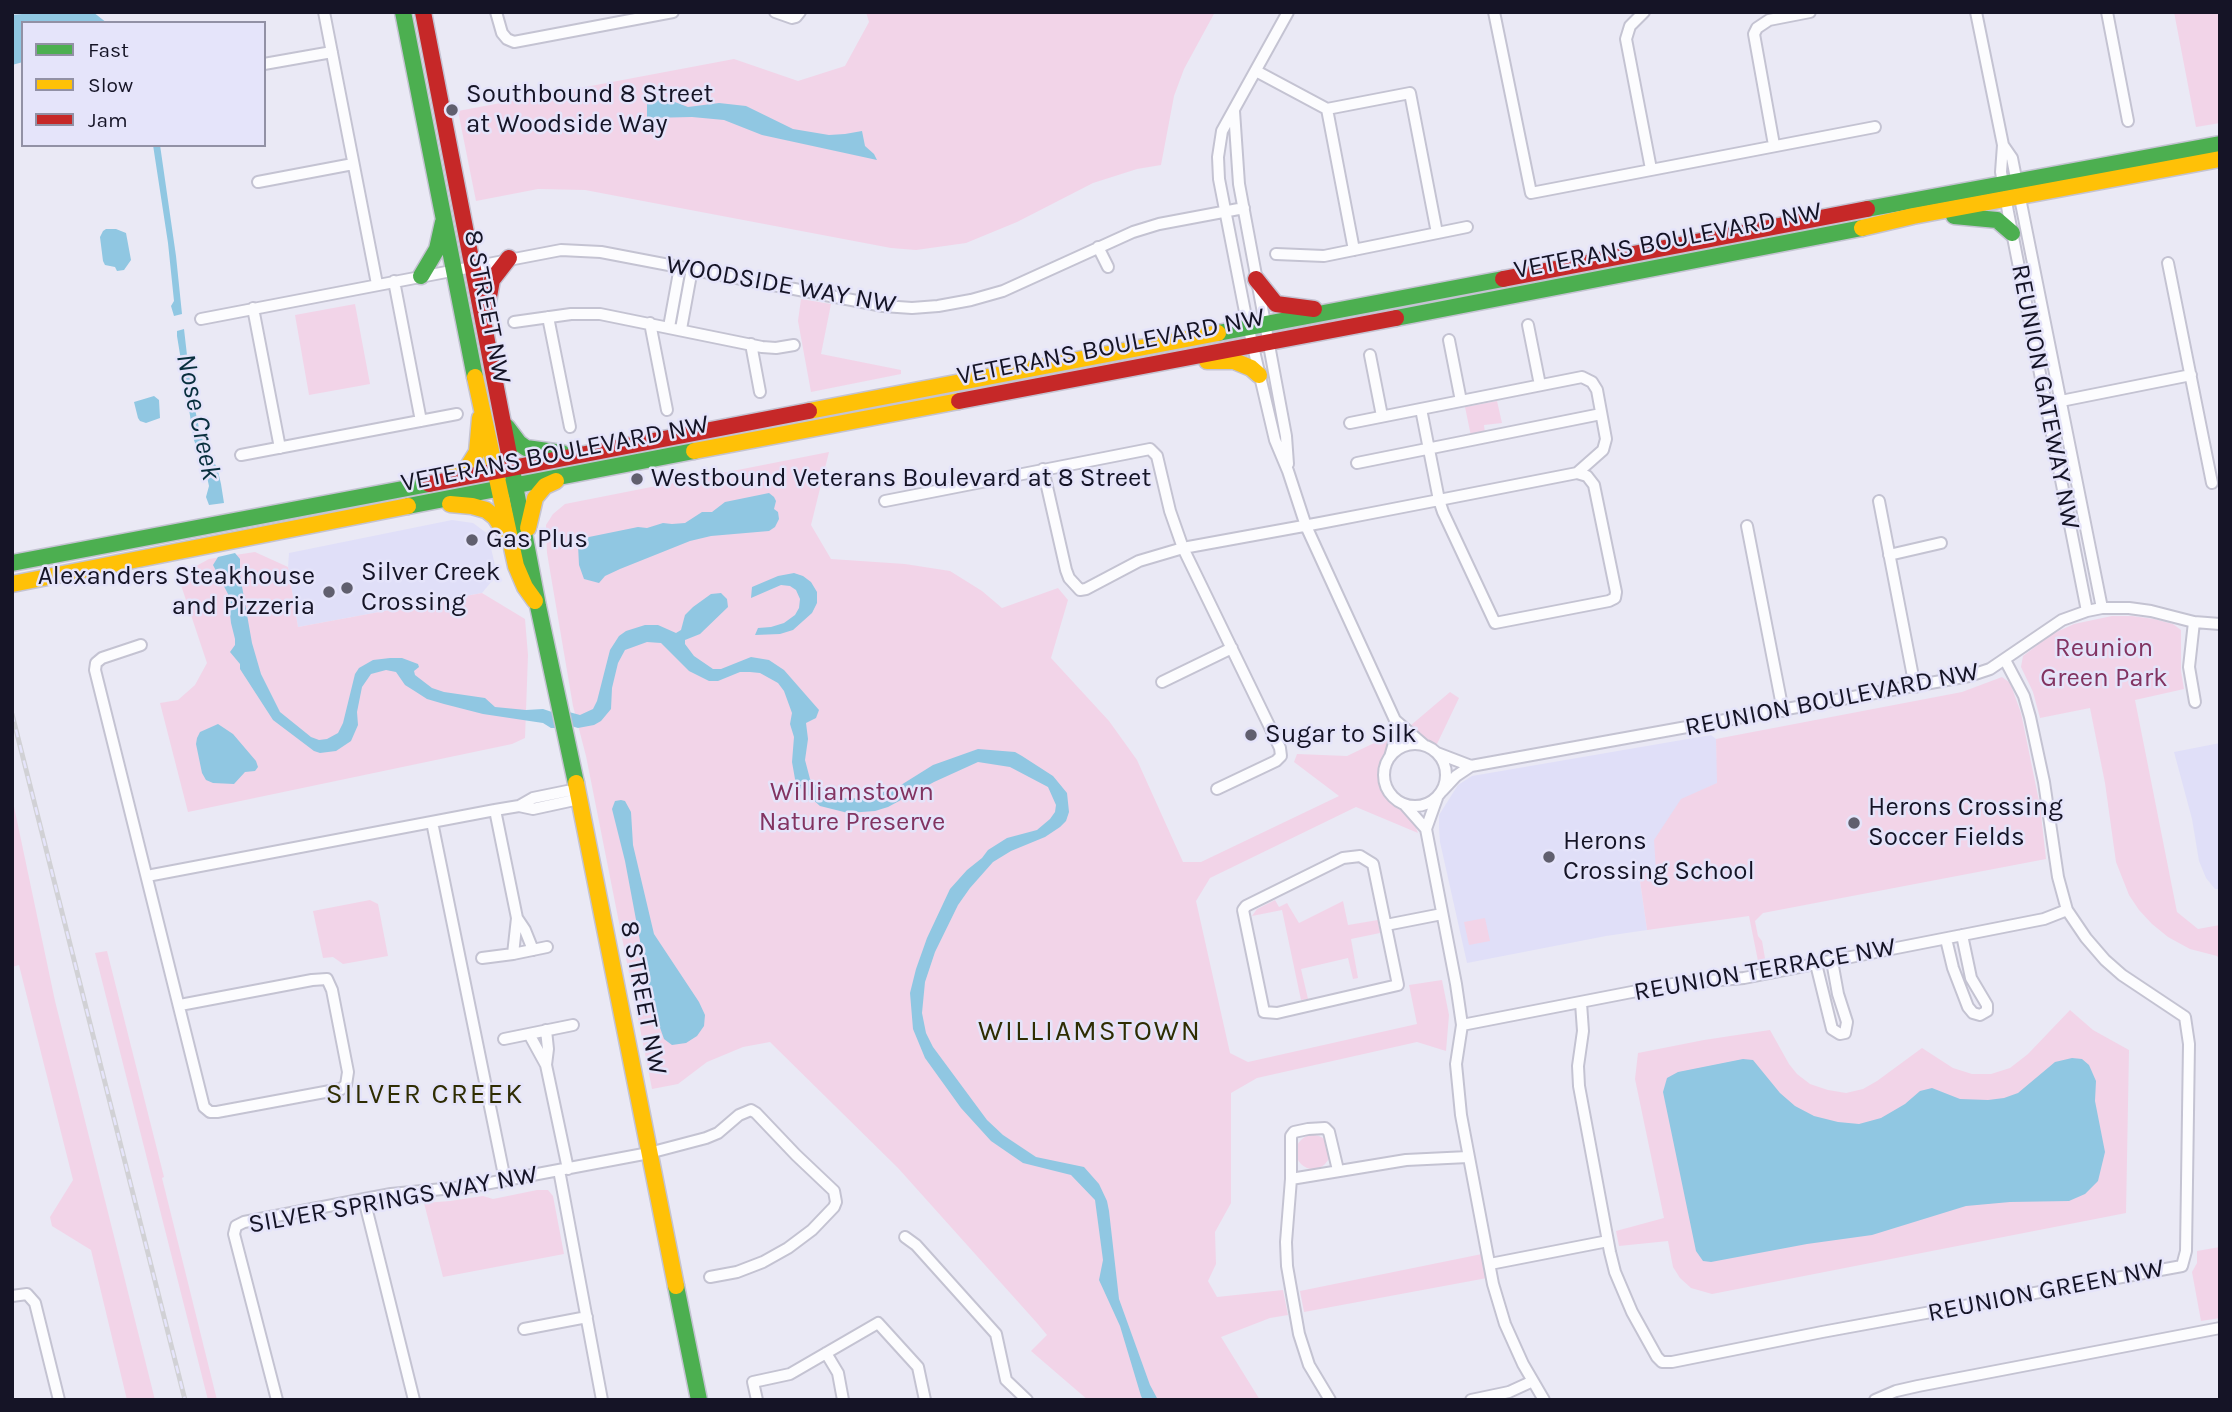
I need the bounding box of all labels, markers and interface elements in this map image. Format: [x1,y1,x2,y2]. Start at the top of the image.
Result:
legend [21,21,266,147]
text: Fast [88,38,129,62]
text: Slow [88,73,133,97]
place label: Southbound 8 Street at Woodside Way [466,79,713,140]
marker: Southbound 8 Street at Woodside Way [444,102,460,118]
text: Jam [88,108,128,132]
street label: VETERANS BOULEVARD NW [1511,196,1825,286]
street label: 8 STREET NW [457,227,517,387]
street label: WOODSIDE WAY NW [664,249,898,321]
street label: REUNION GATEWAY NW [2004,262,2086,532]
street label: VETERANS BOULEVARD NW [954,302,1268,392]
water label: Nose Creek [168,351,228,483]
street label: VETERANS BOULEVARD NW [398,409,712,499]
place label: Westbound Veterans Boulevard at 8 Street [651,463,1151,495]
marker: Westbound Veterans Boulevard at 8 Street [629,471,645,487]
place label: Gas Plus [486,524,588,556]
marker: Gas Plus [464,532,480,548]
place label: Silver Creek Crossing [361,557,500,618]
place label: Alexanders Steakhouse and Pizzeria [38,561,315,622]
marker: Silver Creek Crossing [339,580,355,596]
marker: Alexanders Steakhouse and Pizzeria [321,584,337,600]
park label: Reunion Green Park [2040,633,2168,694]
street label: REUNION BOULEVARD NW [1682,656,1982,744]
place label: Sugar to Silk [1265,719,1417,751]
marker: Sugar to Silk [1243,727,1259,743]
park label: Williamstown Nature Preserve [759,777,945,838]
place label: Herons Crossing Soccer Fields [1868,792,2063,854]
marker: Herons Crossing Soccer Fields [1846,815,1862,831]
place label: Herons Crossing School [1563,826,1755,888]
marker: Herons Crossing School [1541,849,1557,865]
street label: 8 STREET NW [613,918,673,1078]
street label: REUNION TERRACE NW [1632,932,1898,1008]
district label: WILLIAMSTOWN [980,1015,1200,1049]
district label: SILVER CREEK [327,1078,523,1112]
street label: SILVER SPRINGS WAY NW [246,1159,540,1241]
street label: REUNION GREEN NW [1925,1253,2167,1329]

